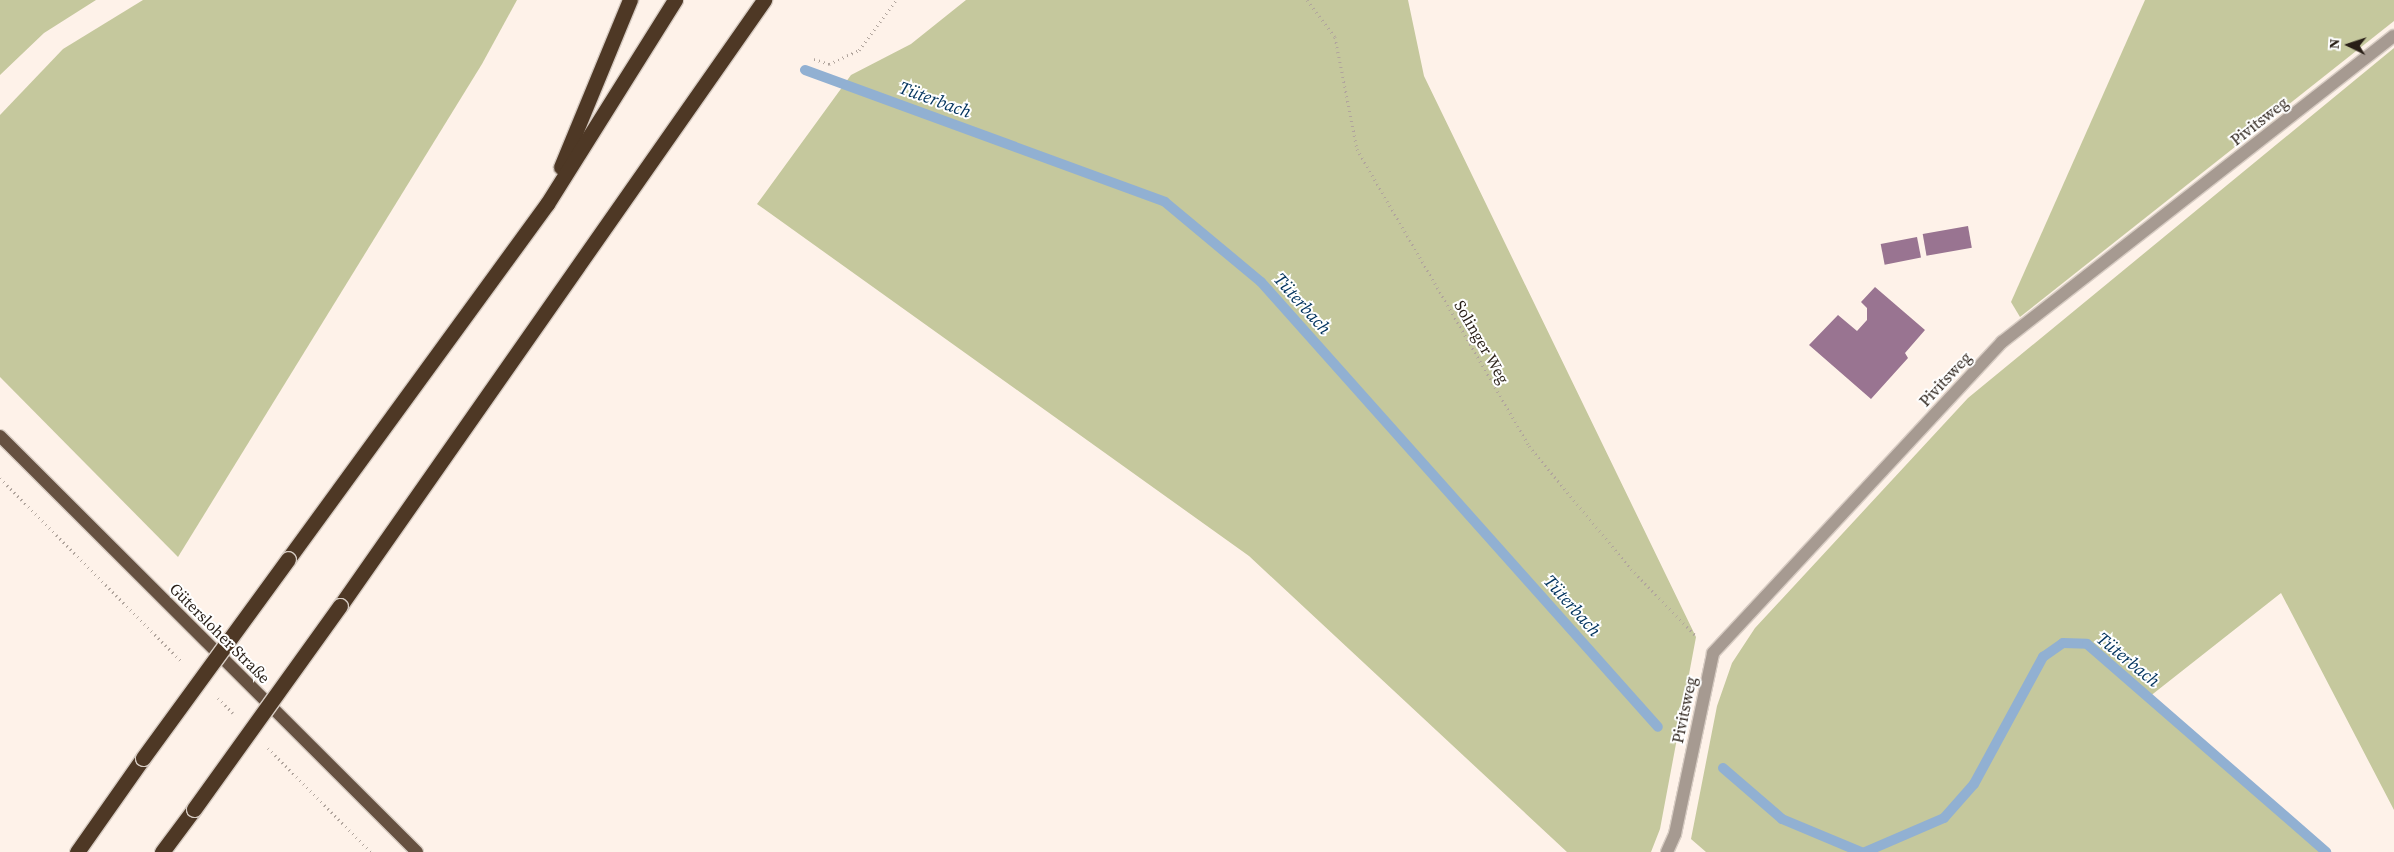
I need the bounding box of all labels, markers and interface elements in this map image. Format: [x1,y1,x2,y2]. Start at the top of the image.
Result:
north arrow [2324,20,2374,70]
text: N [2324,38,2344,50]
water label: Tüterbach [896,77,974,123]
street label: Pivitsweg [2227,93,2291,149]
water label: Tüterbach [1269,269,1335,339]
street label: Solinger Weg [1450,297,1514,387]
street label: Pivitsweg [1915,348,1975,410]
water label: Tüterbach [1539,571,1605,641]
street label: Gütersloher Straße [166,579,274,687]
water label: Tüterbach [2092,628,2164,692]
street label: Pivitsweg [1668,675,1700,745]

